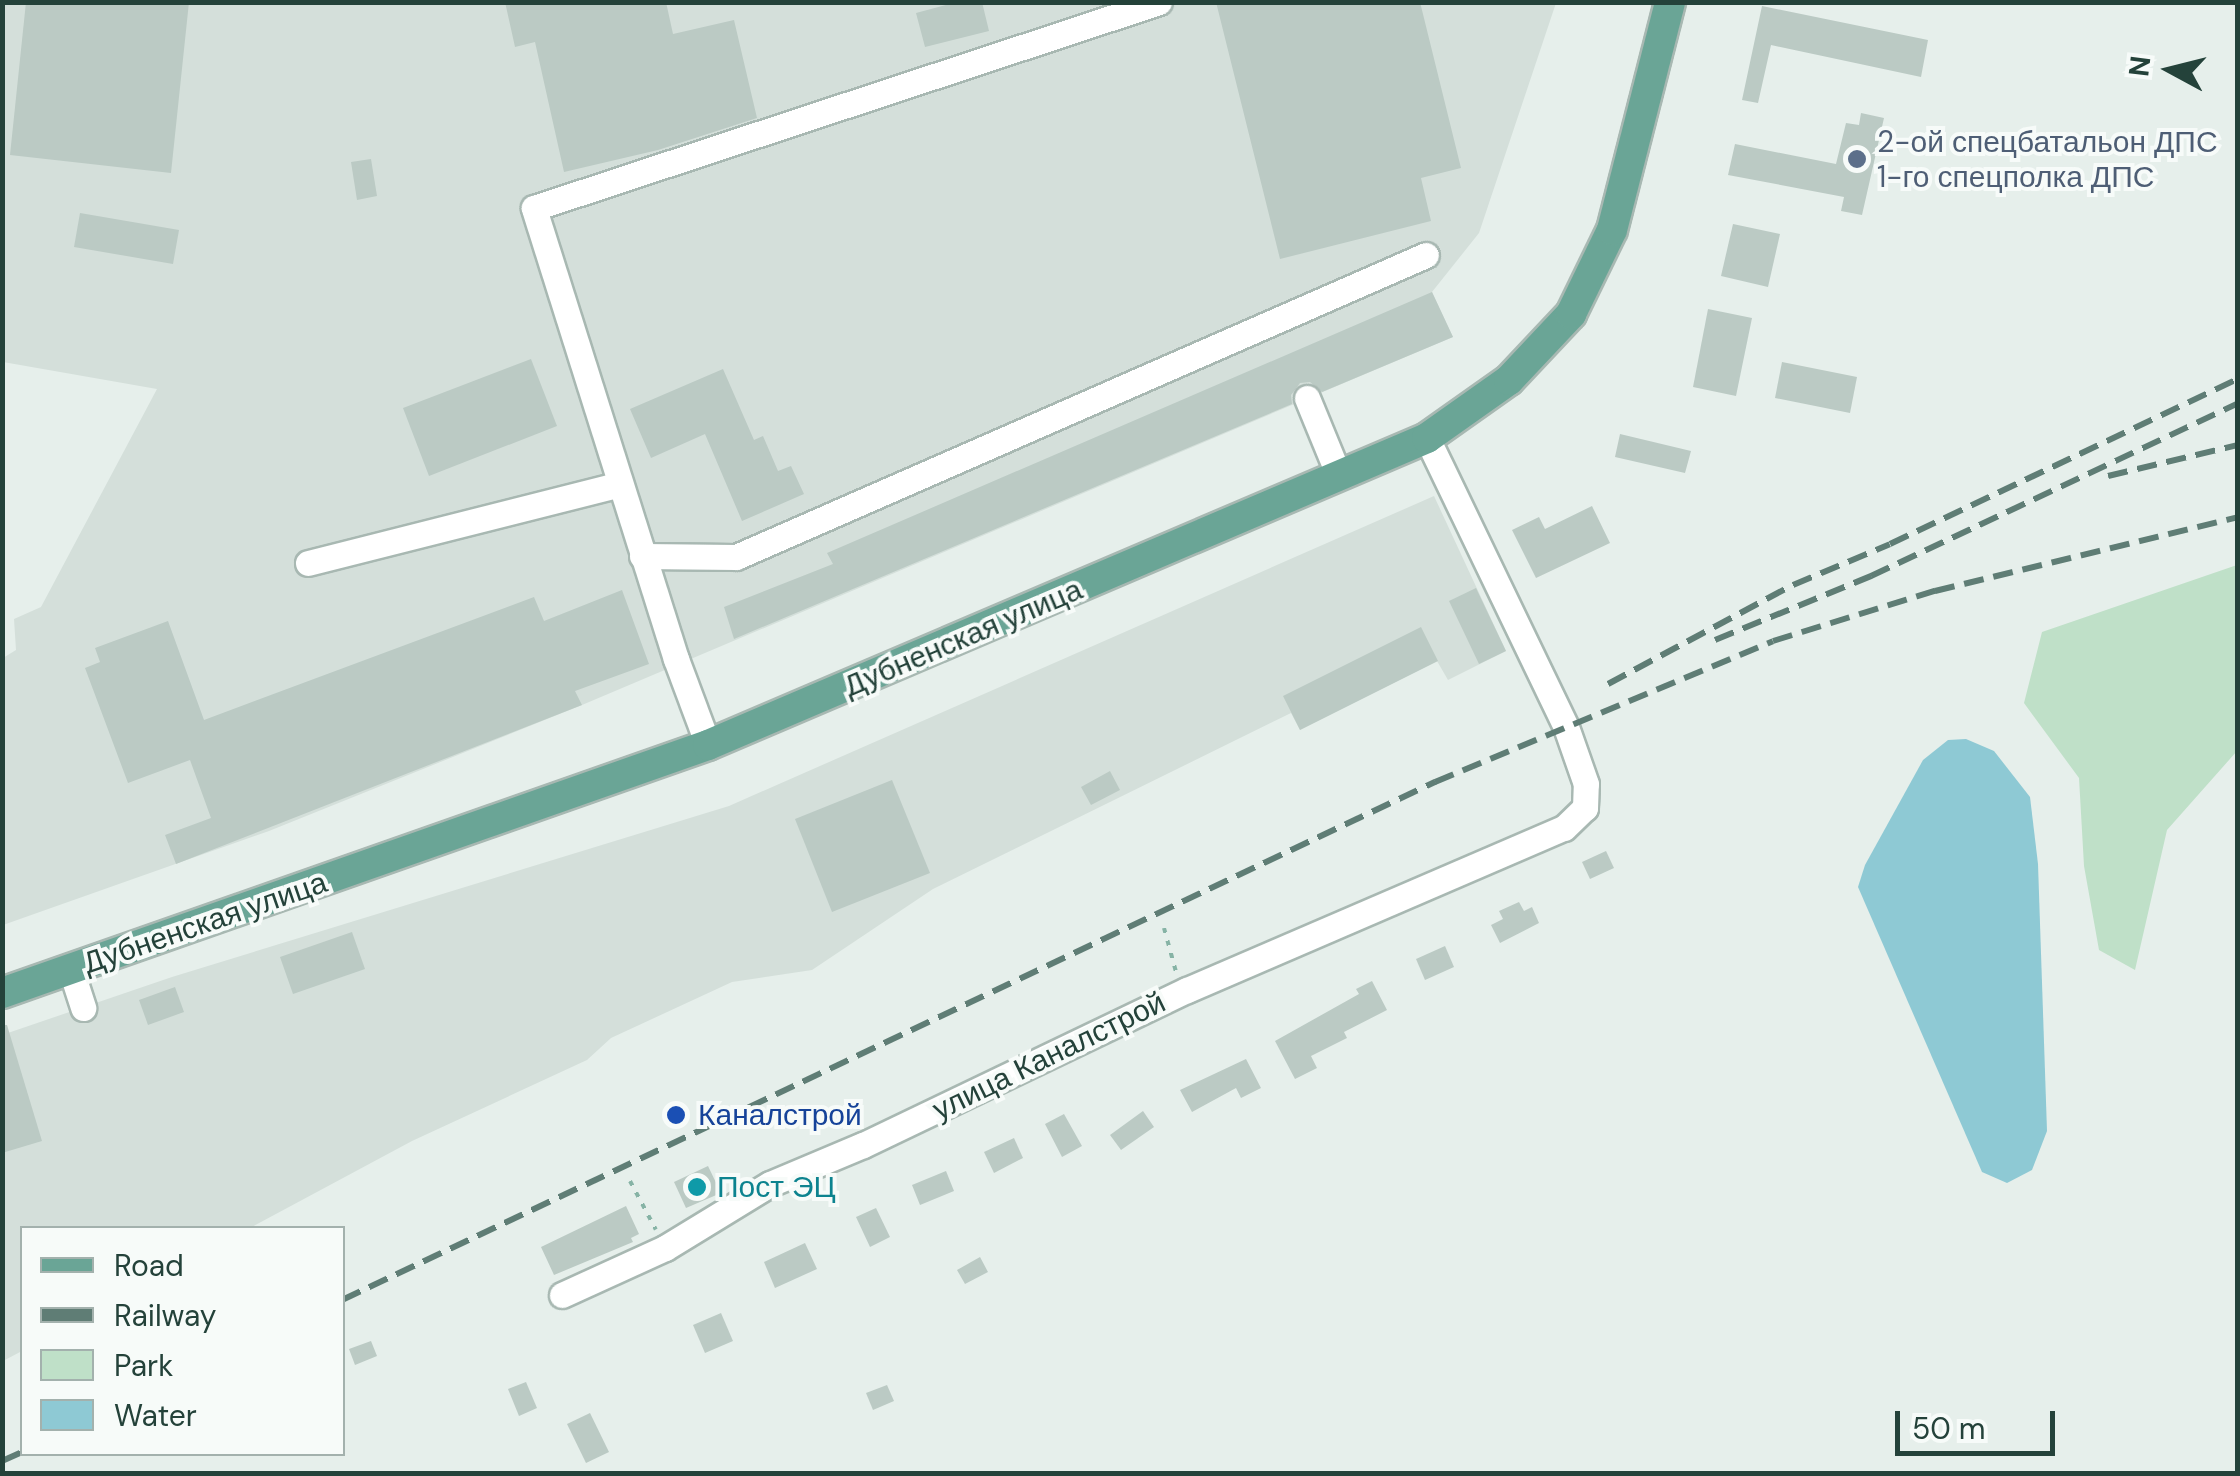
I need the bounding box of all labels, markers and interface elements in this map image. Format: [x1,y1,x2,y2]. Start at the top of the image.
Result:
north arrow [2120,20,2220,120]
text: N [2120,54,2159,79]
place label: 2-ой спецбатальон ДПС 1-го спецполка ДПС [1877,124,2218,194]
marker: 2-ой спецбатальон ДПС 1-го спецполка ДПС [1846,148,1868,170]
street label: Дубненская улица [838,572,1088,704]
street label: Дубненская улица [78,864,332,982]
street label: улица Каналстрой [927,984,1171,1128]
place label: Каналстрой [698,1097,862,1133]
marker: Каналстрой [663,1102,689,1128]
place label: Пост ЭЦ [717,1169,836,1205]
marker: Пост ЭЦ [686,1176,708,1198]
legend [20,1226,345,1456]
text: Road [114,1246,184,1285]
text: Railway [114,1296,217,1335]
text: Park [114,1346,173,1385]
scale bar [1900,1391,2060,1453]
text: Water [114,1396,197,1435]
text: 50 m [1912,1409,1986,1448]

